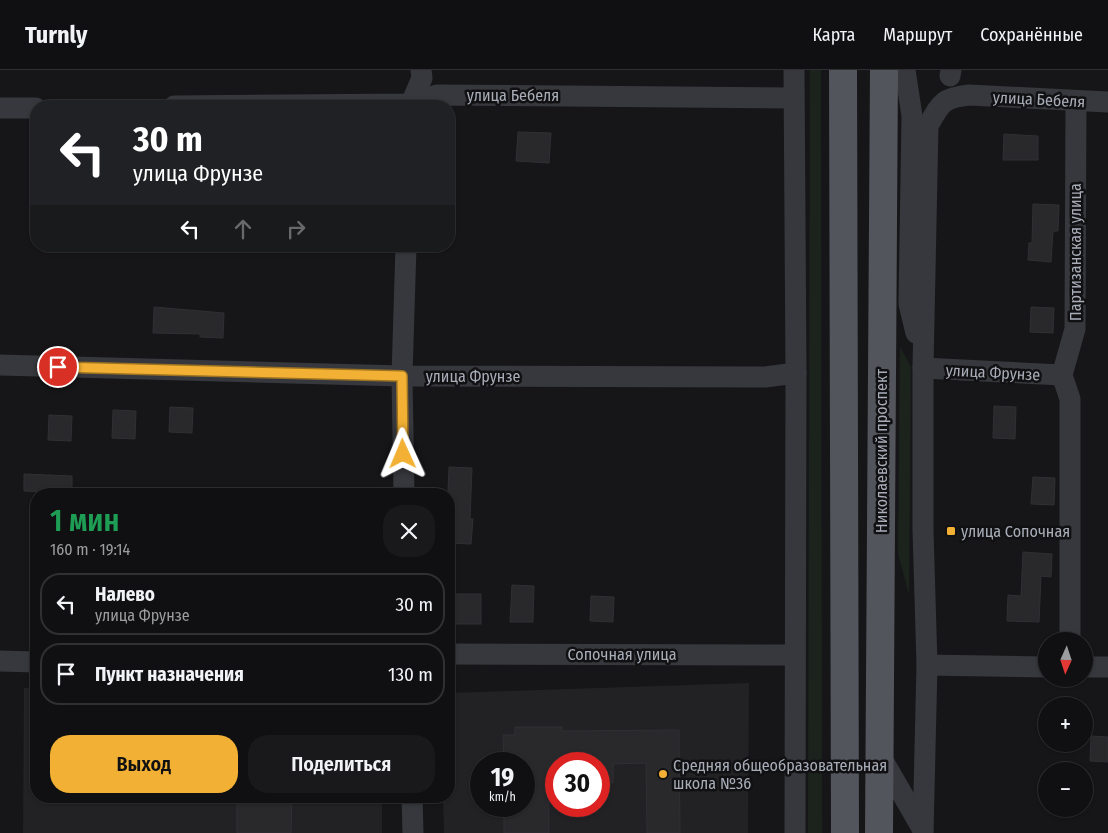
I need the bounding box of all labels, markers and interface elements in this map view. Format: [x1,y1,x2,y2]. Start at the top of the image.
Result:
text: Turnly [25,21,87,49]
text: Карта [812,24,855,46]
text: Маршрут [883,24,952,46]
text: Сохранённые [980,24,1083,46]
street label: улица Бебеля [467,86,559,105]
street label: улица Бебеля [992,88,1086,111]
text: 30 m [133,118,203,160]
icon: left [50,120,115,185]
text: улица Фрунзе [133,160,263,187]
street label: Партизанская улица [1066,183,1085,321]
icon: left [176,215,204,243]
icon: ahead [229,215,257,243]
icon: right [282,215,310,243]
pin [37,346,79,388]
icon: arrive [44,353,72,381]
street label: улица Фрунзе [945,361,1041,384]
street label: улица Фрунзе [426,367,520,386]
street label: Николаевский проспект [872,369,891,533]
position arrow [376,427,428,479]
text: 1 мин [50,503,119,539]
button: close [383,505,435,557]
place label: улица Сопочная [961,522,1070,541]
marker: улица Сопочная [945,525,957,537]
text: 160 m · 19:14 [50,540,130,559]
text: Налево [95,583,155,606]
icon: left [52,590,80,618]
text: 30 m [395,593,433,616]
text: улица Фрунзе [95,606,190,625]
north arrow [1038,632,1092,688]
map controls [1038,632,1093,817]
street label: Сопочная улица [567,645,677,664]
icon: arrive [52,660,80,688]
text: Пункт назначения [95,663,244,686]
text: 130 m [388,663,433,686]
button: + [1038,697,1093,752]
button: Выход [50,735,238,793]
button: Поделиться [248,735,435,793]
speed limit sign: 30 [545,752,610,817]
place label: Средняя общеобразовательная школа №36 [673,756,887,793]
button: − [1038,762,1093,817]
text: 19 [491,763,514,793]
marker: Средняя общеобразовательная школа №36 [657,768,669,780]
text: km/h [489,790,516,804]

